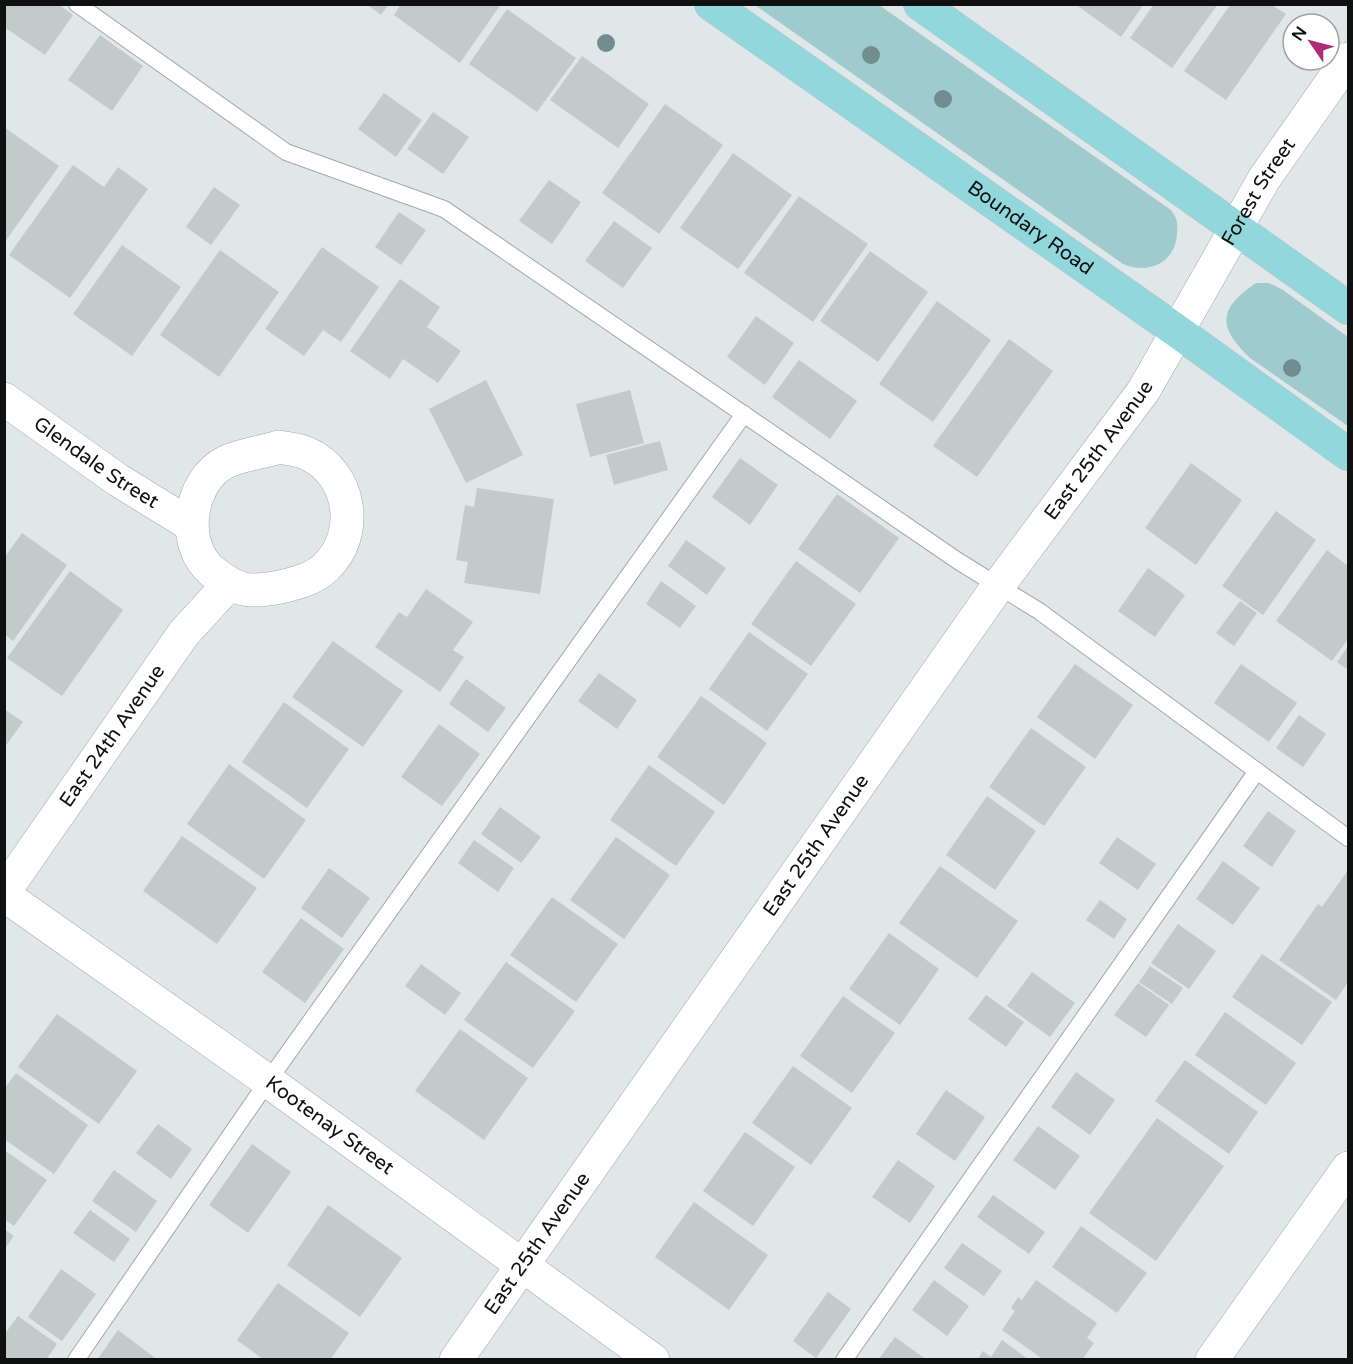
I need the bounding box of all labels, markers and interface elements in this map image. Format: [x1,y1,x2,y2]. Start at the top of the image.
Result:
north arrow [1281,12,1341,72]
text: N [1288,23,1311,45]
street label: Forest Street [1217,133,1301,250]
street label: Boundary Road [963,176,1098,280]
street label: East 25th Avenue [1039,376,1159,525]
street label: Glendale Street [29,412,163,514]
street label: East 24th Avenue [55,660,170,812]
street label: East 25th Avenue [758,770,874,921]
street label: Kootenay Street [261,1071,399,1180]
street label: East 25th Avenue [479,1168,595,1319]

